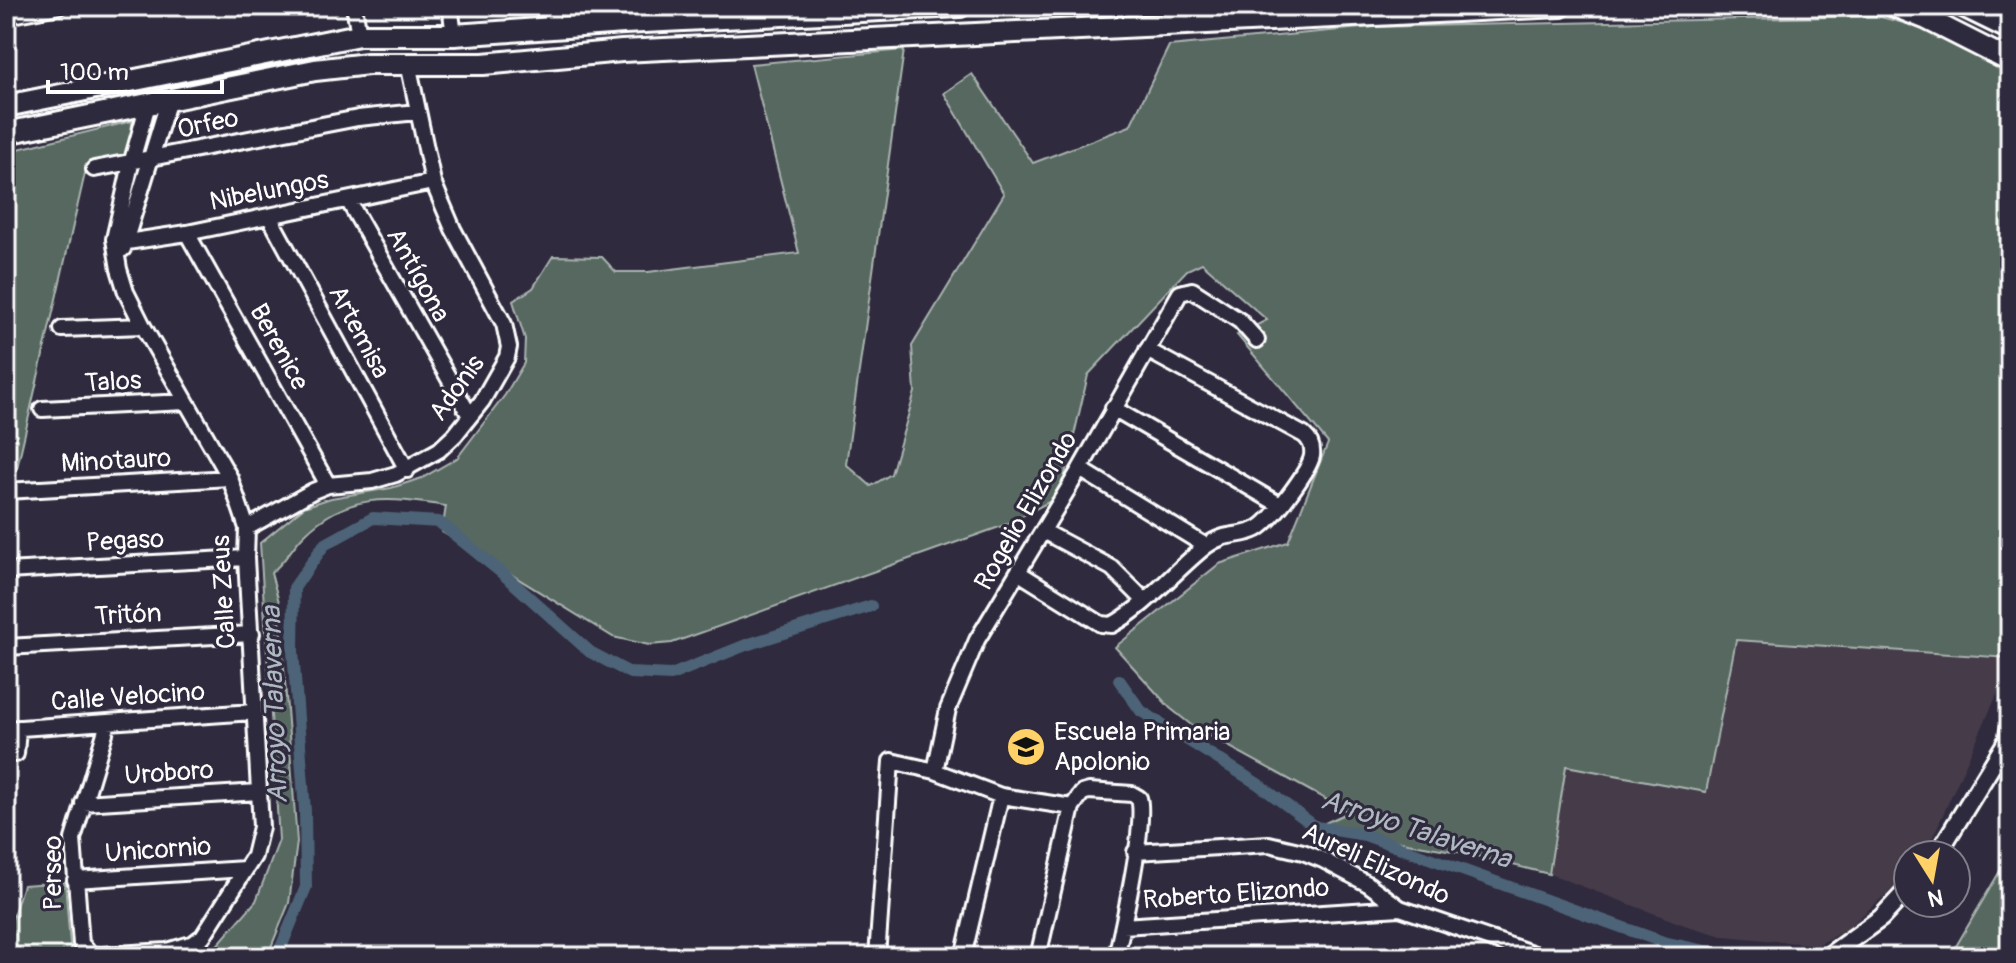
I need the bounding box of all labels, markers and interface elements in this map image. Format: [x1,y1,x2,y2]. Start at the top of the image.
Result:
scale bar [48,44,222,94]
text: 100 m [60,58,129,87]
street label: Orfeo [175,102,241,146]
street label: Nibelungos [207,164,332,218]
street label: Antígona [379,222,457,328]
street label: Artemisa [321,280,397,384]
street label: Berenice [242,298,316,396]
street label: Adonis [422,348,492,427]
street label: Talos [84,365,143,399]
street label: Rogelio Elizondo [968,426,1084,596]
street label: Minotauro [60,442,172,480]
street label: Pegaso [85,523,165,559]
street label: Calle Zeus [205,534,243,650]
street label: Tritón [94,597,162,633]
water label: Arroyo Talaverna [254,604,296,804]
street label: Calle Velocino [50,676,206,718]
place label: Escuela Primaria Apolonio [1054,716,1230,778]
school or university icon: Escuela Primaria Apolonio [1005,726,1047,768]
street label: Uroboro [123,754,215,792]
water label: Arroyo Talaverna [1317,783,1517,878]
street label: Aureli Elizondo [1297,816,1455,912]
street label: Unicornio [104,830,212,870]
street label: Perseo [37,836,69,910]
north arrow [1892,839,1972,919]
street label: Roberto Elizondo [1142,872,1330,916]
text: N [1926,882,1946,913]

